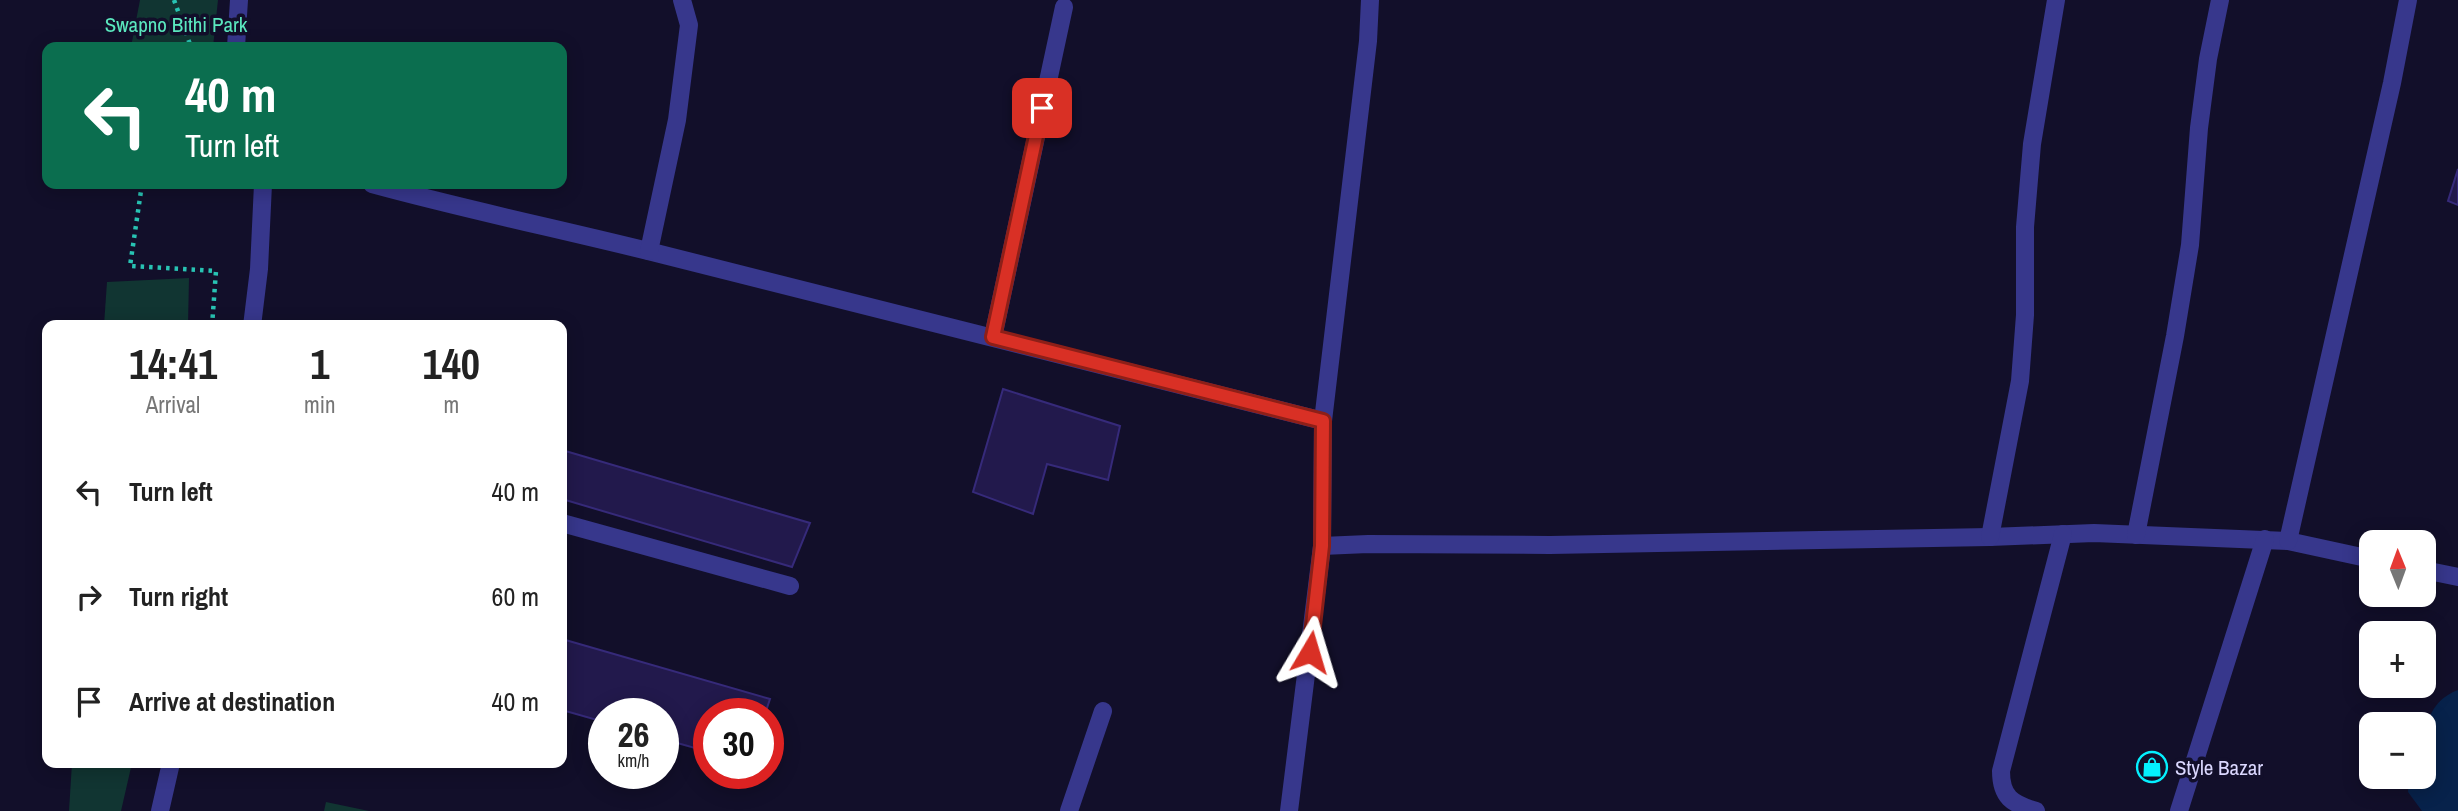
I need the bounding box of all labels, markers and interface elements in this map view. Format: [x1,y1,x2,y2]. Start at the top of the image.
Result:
park label: Swapno Bithi Park [105,10,248,39]
text: 40 m [185,61,277,127]
icon: left [70,70,161,161]
pin [1012,78,1072,138]
icon: arrive [1023,89,1061,127]
text: Turn left [185,124,279,167]
text: 14:41 [129,336,217,392]
text: 1 [310,336,329,392]
text: 140 [423,336,480,392]
text: Arrival [146,389,200,420]
text: min [304,389,336,420]
text: m [443,389,459,420]
icon: left [70,473,108,511]
text: Turn left [129,474,213,509]
text: 40 m [492,474,539,509]
north arrow [2359,530,2436,607]
map controls [2359,530,2436,789]
icon: right [70,578,108,616]
text: Turn right [129,579,228,614]
text: 60 m [492,579,539,614]
position arrow [1273,615,1347,689]
button: + [2359,621,2436,698]
icon: arrive [70,683,108,721]
text: Arrive at destination [129,684,335,719]
text: 40 m [492,684,539,719]
speed limit sign: 30 [693,698,784,789]
text: 26 [618,711,649,758]
button: − [2359,712,2436,789]
text: km/h [618,748,650,773]
shop icon: Style Bazar [2135,750,2169,784]
place label: Style Bazar [2175,753,2263,782]

